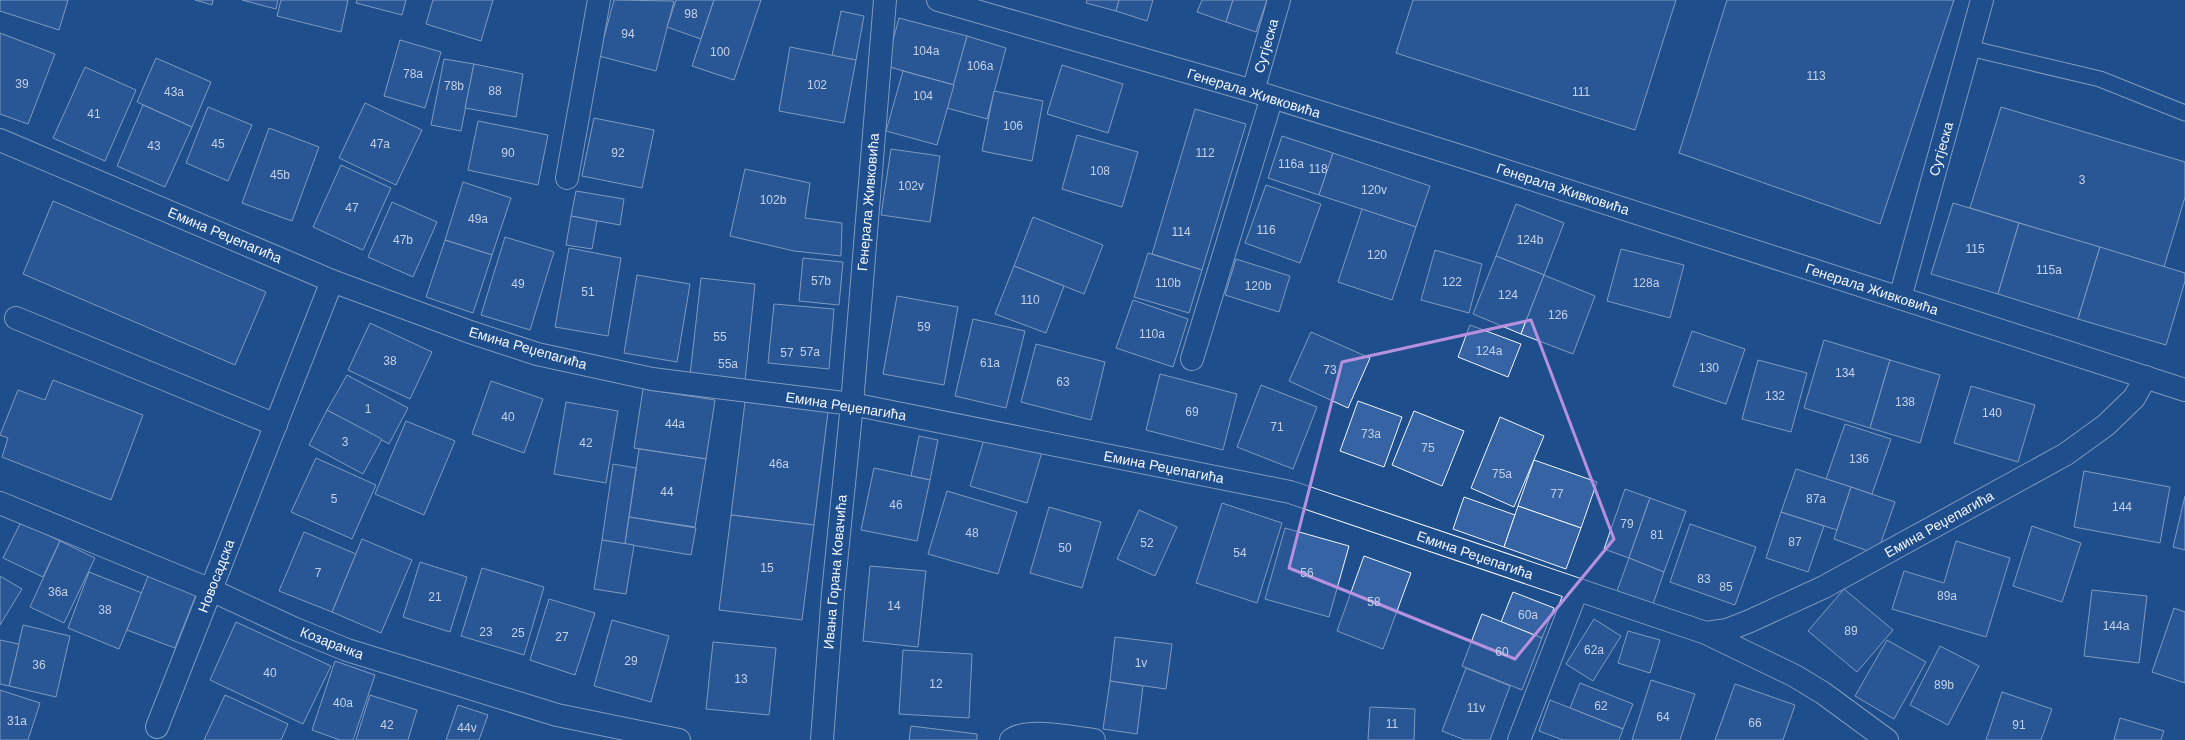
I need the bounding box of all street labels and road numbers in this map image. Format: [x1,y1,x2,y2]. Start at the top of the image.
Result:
street label: Сутјеска [1251,17,1281,75]
street label: Генерала Живковића [1185,65,1323,121]
street label: Сутјеска [1926,120,1956,178]
street label: Генерала Живковића [854,132,882,272]
street label: Генерала Живковића [1495,160,1632,218]
street label: Емина Реџепагића [166,204,285,266]
street label: Генерала Живковића [1804,260,1941,318]
street label: Емина Реџепагића [467,323,589,373]
street label: Емина Реџепагића [784,389,908,423]
street label: Емина Реџепагића [1103,447,1226,487]
street label: Емина Реџепагића [1882,487,1996,561]
street label: Ивана Горана Ковачића [820,494,850,650]
street label: Емина Реџепагића [1415,528,1536,583]
street label: Новосадска [195,537,237,615]
street label: Козарачка [298,624,366,663]

